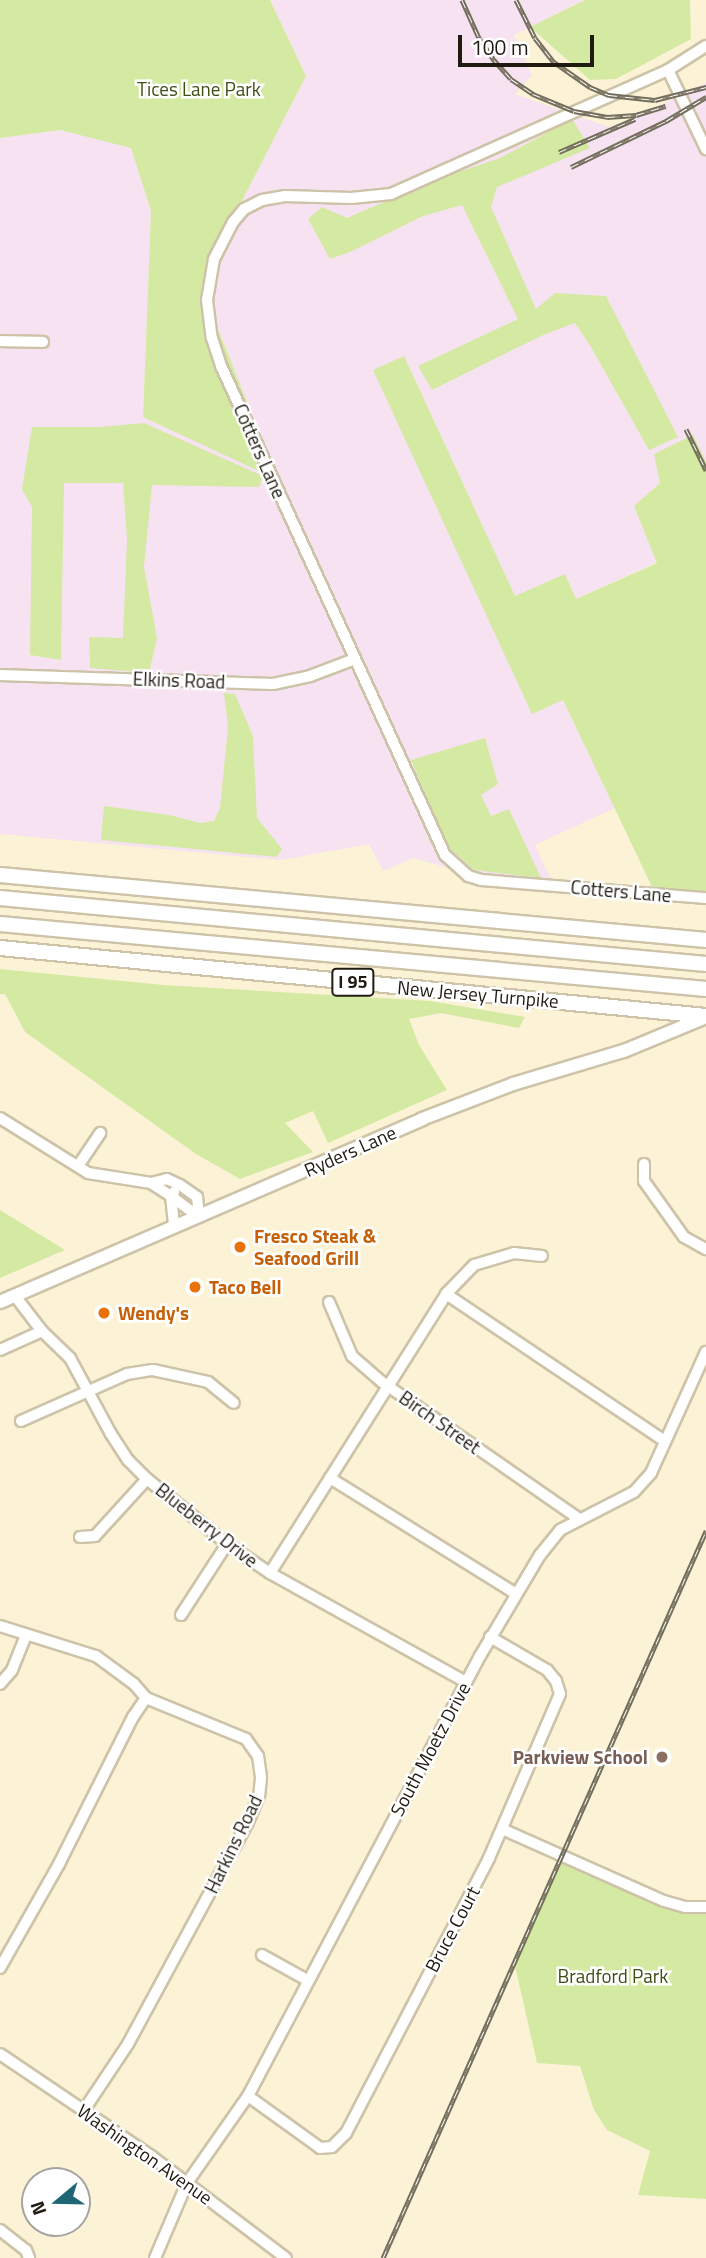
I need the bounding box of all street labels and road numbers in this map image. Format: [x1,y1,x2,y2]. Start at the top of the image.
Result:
street label: Cotters Lane [229,400,291,502]
street label: Elkins Road [132,667,226,693]
street label: Cotters Lane [570,875,672,907]
road number: I 95 [330,967,376,996]
street label: New Jersey Turnpike [396,976,560,1012]
street label: Ryders Lane [300,1121,400,1181]
street label: Birch Street [395,1386,485,1458]
street label: Blueberry Drive [151,1478,263,1572]
street label: South Moetz Drive [385,1678,475,1820]
street label: Harkins Road [199,1791,267,1897]
street label: Bruce Court [420,1882,484,1976]
street label: Washington Avenue [73,2099,217,2209]

